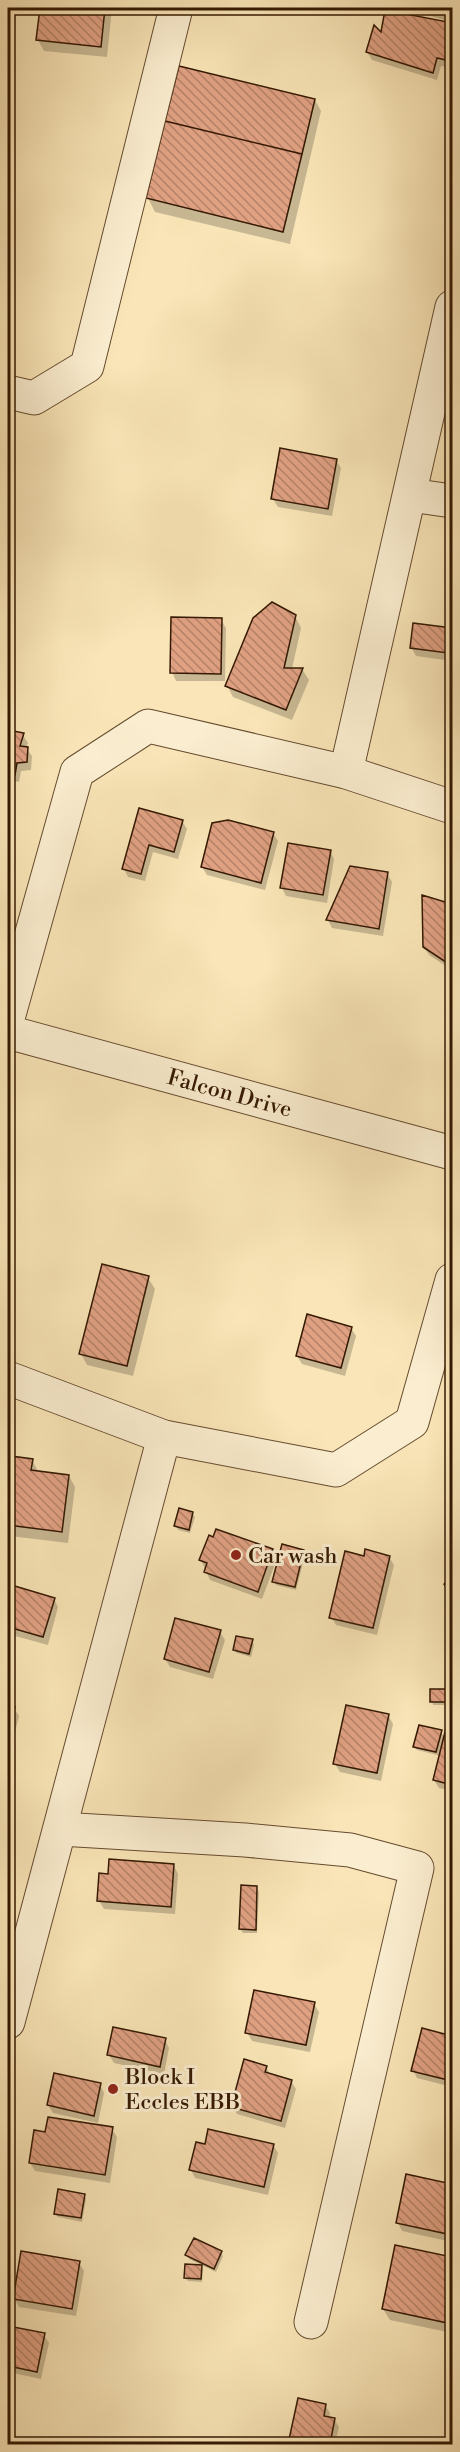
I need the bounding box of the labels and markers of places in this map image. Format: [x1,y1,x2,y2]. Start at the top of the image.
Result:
place label: Car wash [248,1543,337,1570]
marker: Car wash [229,1548,243,1562]
place label: Block I Eccles EBB [124,2064,240,2116]
marker: Block I Eccles EBB [106,2082,120,2096]

